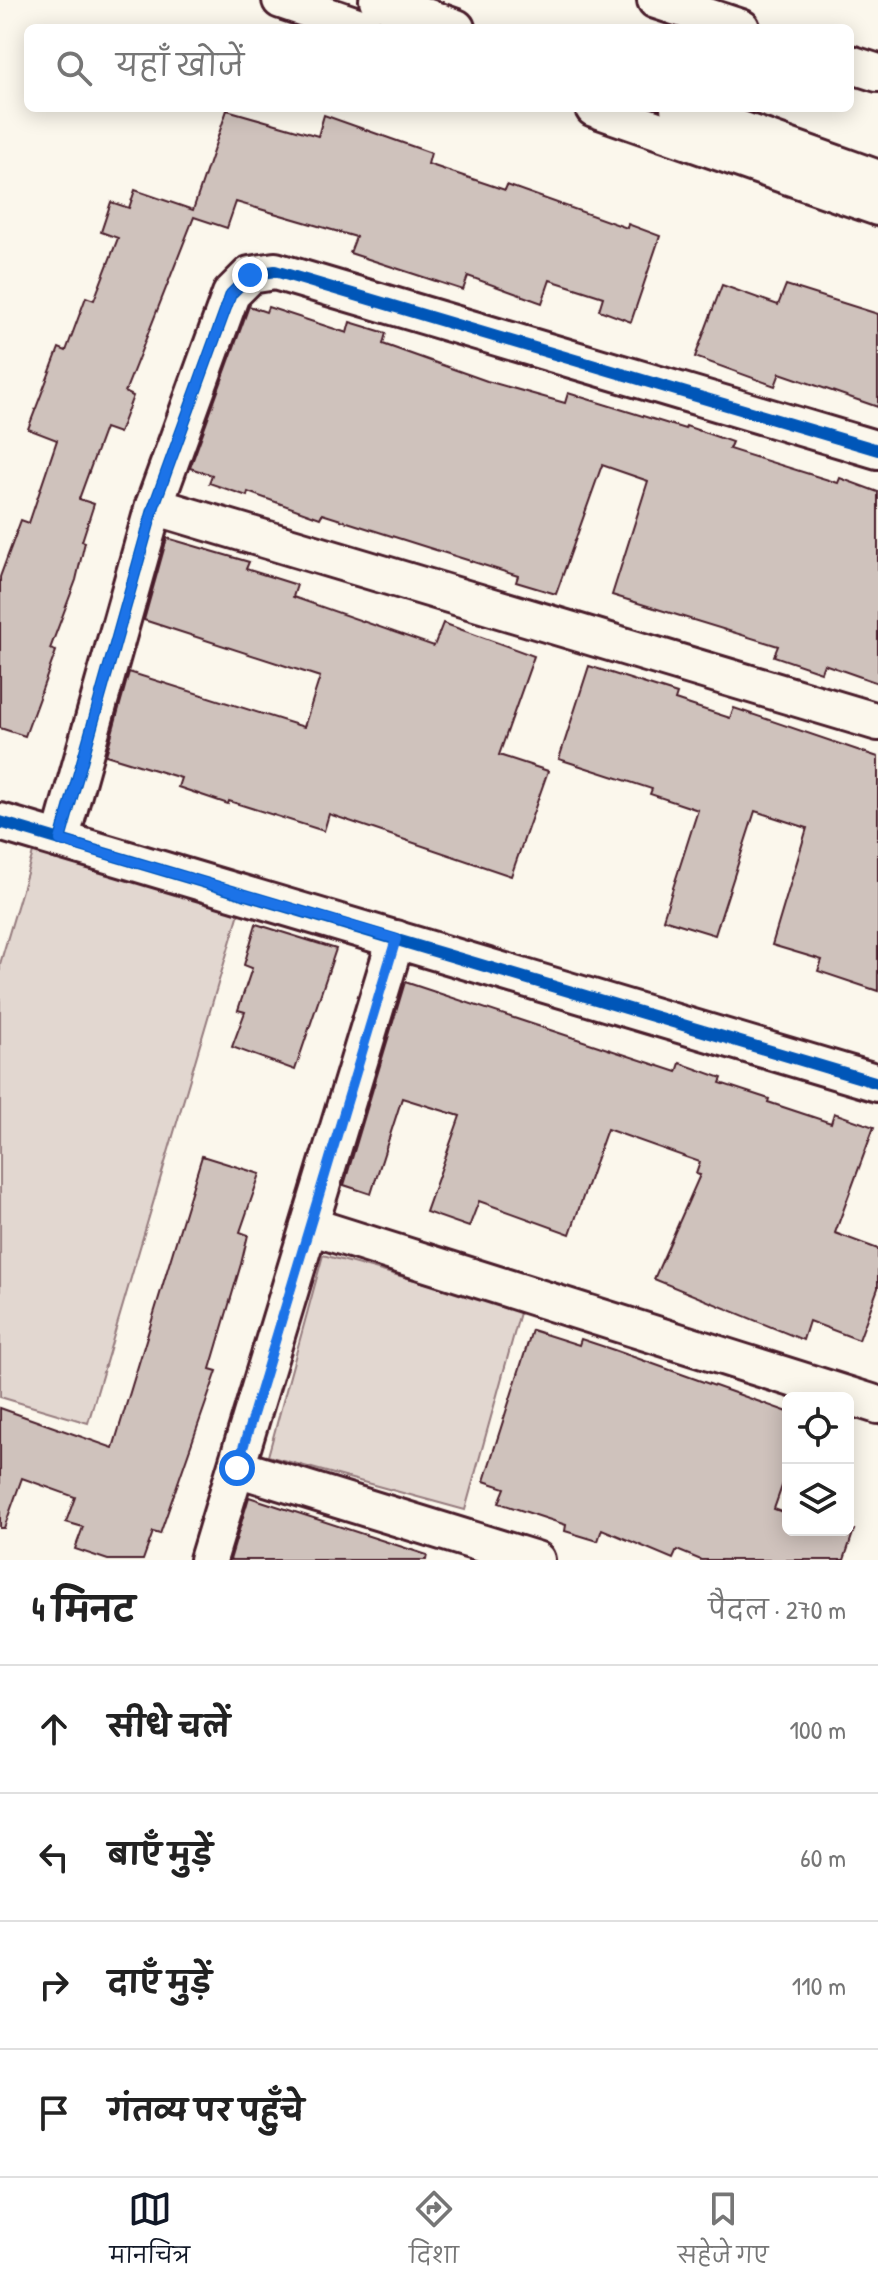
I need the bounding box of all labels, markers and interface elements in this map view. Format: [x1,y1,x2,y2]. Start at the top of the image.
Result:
search box [24,24,854,112]
text: यहाँ खोजें [116,45,244,85]
icon: search [52,46,96,90]
route end [232,257,268,293]
map controls [782,1392,854,1536]
button: locate [782,1392,854,1464]
route start [219,1450,255,1486]
button: layers [782,1464,854,1536]
text: 4 मिनट [32,1586,135,1632]
text: पैदल · 270 m [708,1592,846,1627]
text: सीधे चलें [108,1706,230,1746]
icon: ahead [32,1707,76,1751]
text: 100 m [790,1712,846,1747]
text: बाएँ मुड़ें [108,1834,213,1874]
icon: left [32,1835,76,1879]
text: 60 m [800,1840,846,1875]
text: दाएँ मुड़ें [108,1962,212,2002]
icon: right [32,1963,76,2007]
text: 110 m [792,1968,846,2003]
text: गंतव्य पर पहुँचे [108,2090,304,2130]
icon: arrive [32,2091,76,2135]
tab: मानचित्र [109,2187,190,2280]
tab: दिशा [409,2187,459,2280]
tab: सहेजे गए [678,2187,769,2280]

